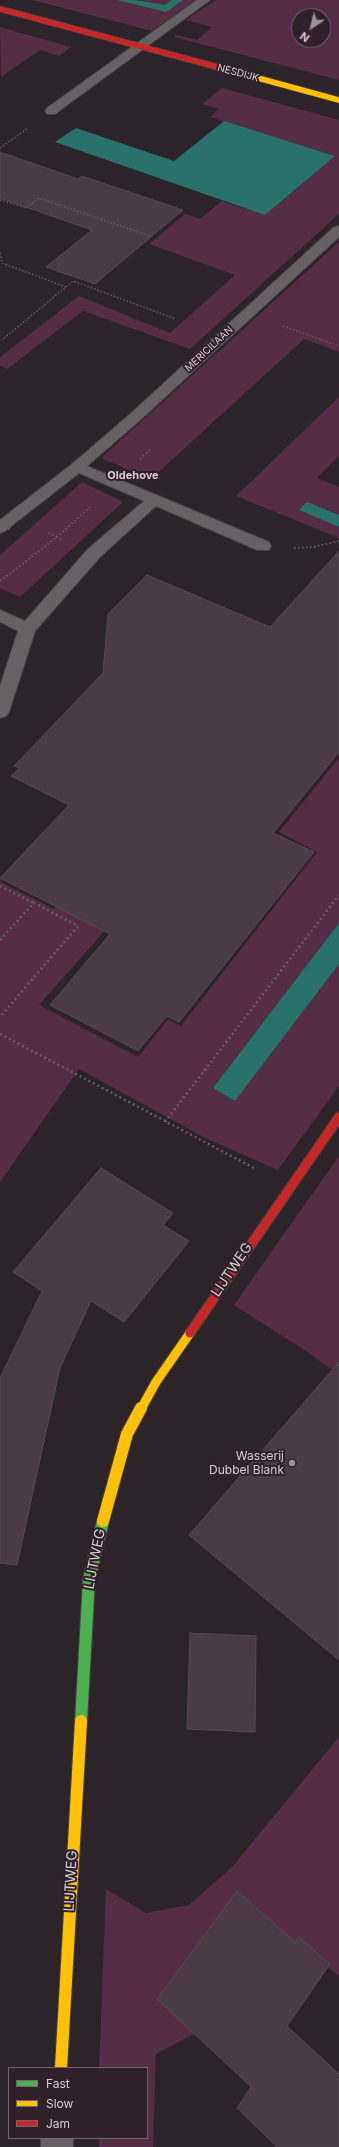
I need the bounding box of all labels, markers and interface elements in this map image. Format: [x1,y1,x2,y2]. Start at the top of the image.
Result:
north arrow [291,8,331,48]
text: N [297,29,312,45]
street label: NESDIJK [216,62,260,84]
street label: MERICILAAN [182,324,236,374]
district label: Oldehove [107,469,159,483]
street label: LIJTWEG [208,1240,256,1300]
place label: Wasserij Dubbel Blank [209,1449,284,1477]
marker: Wasserij Dubbel Blank [287,1458,297,1468]
street label: LIJTWEG [81,1527,109,1591]
street label: LIJTWEG [61,1850,81,1912]
legend [8,2067,148,2139]
text: Fast [46,2076,70,2091]
text: Slow [46,2096,73,2111]
text: Jam [46,2116,70,2131]

